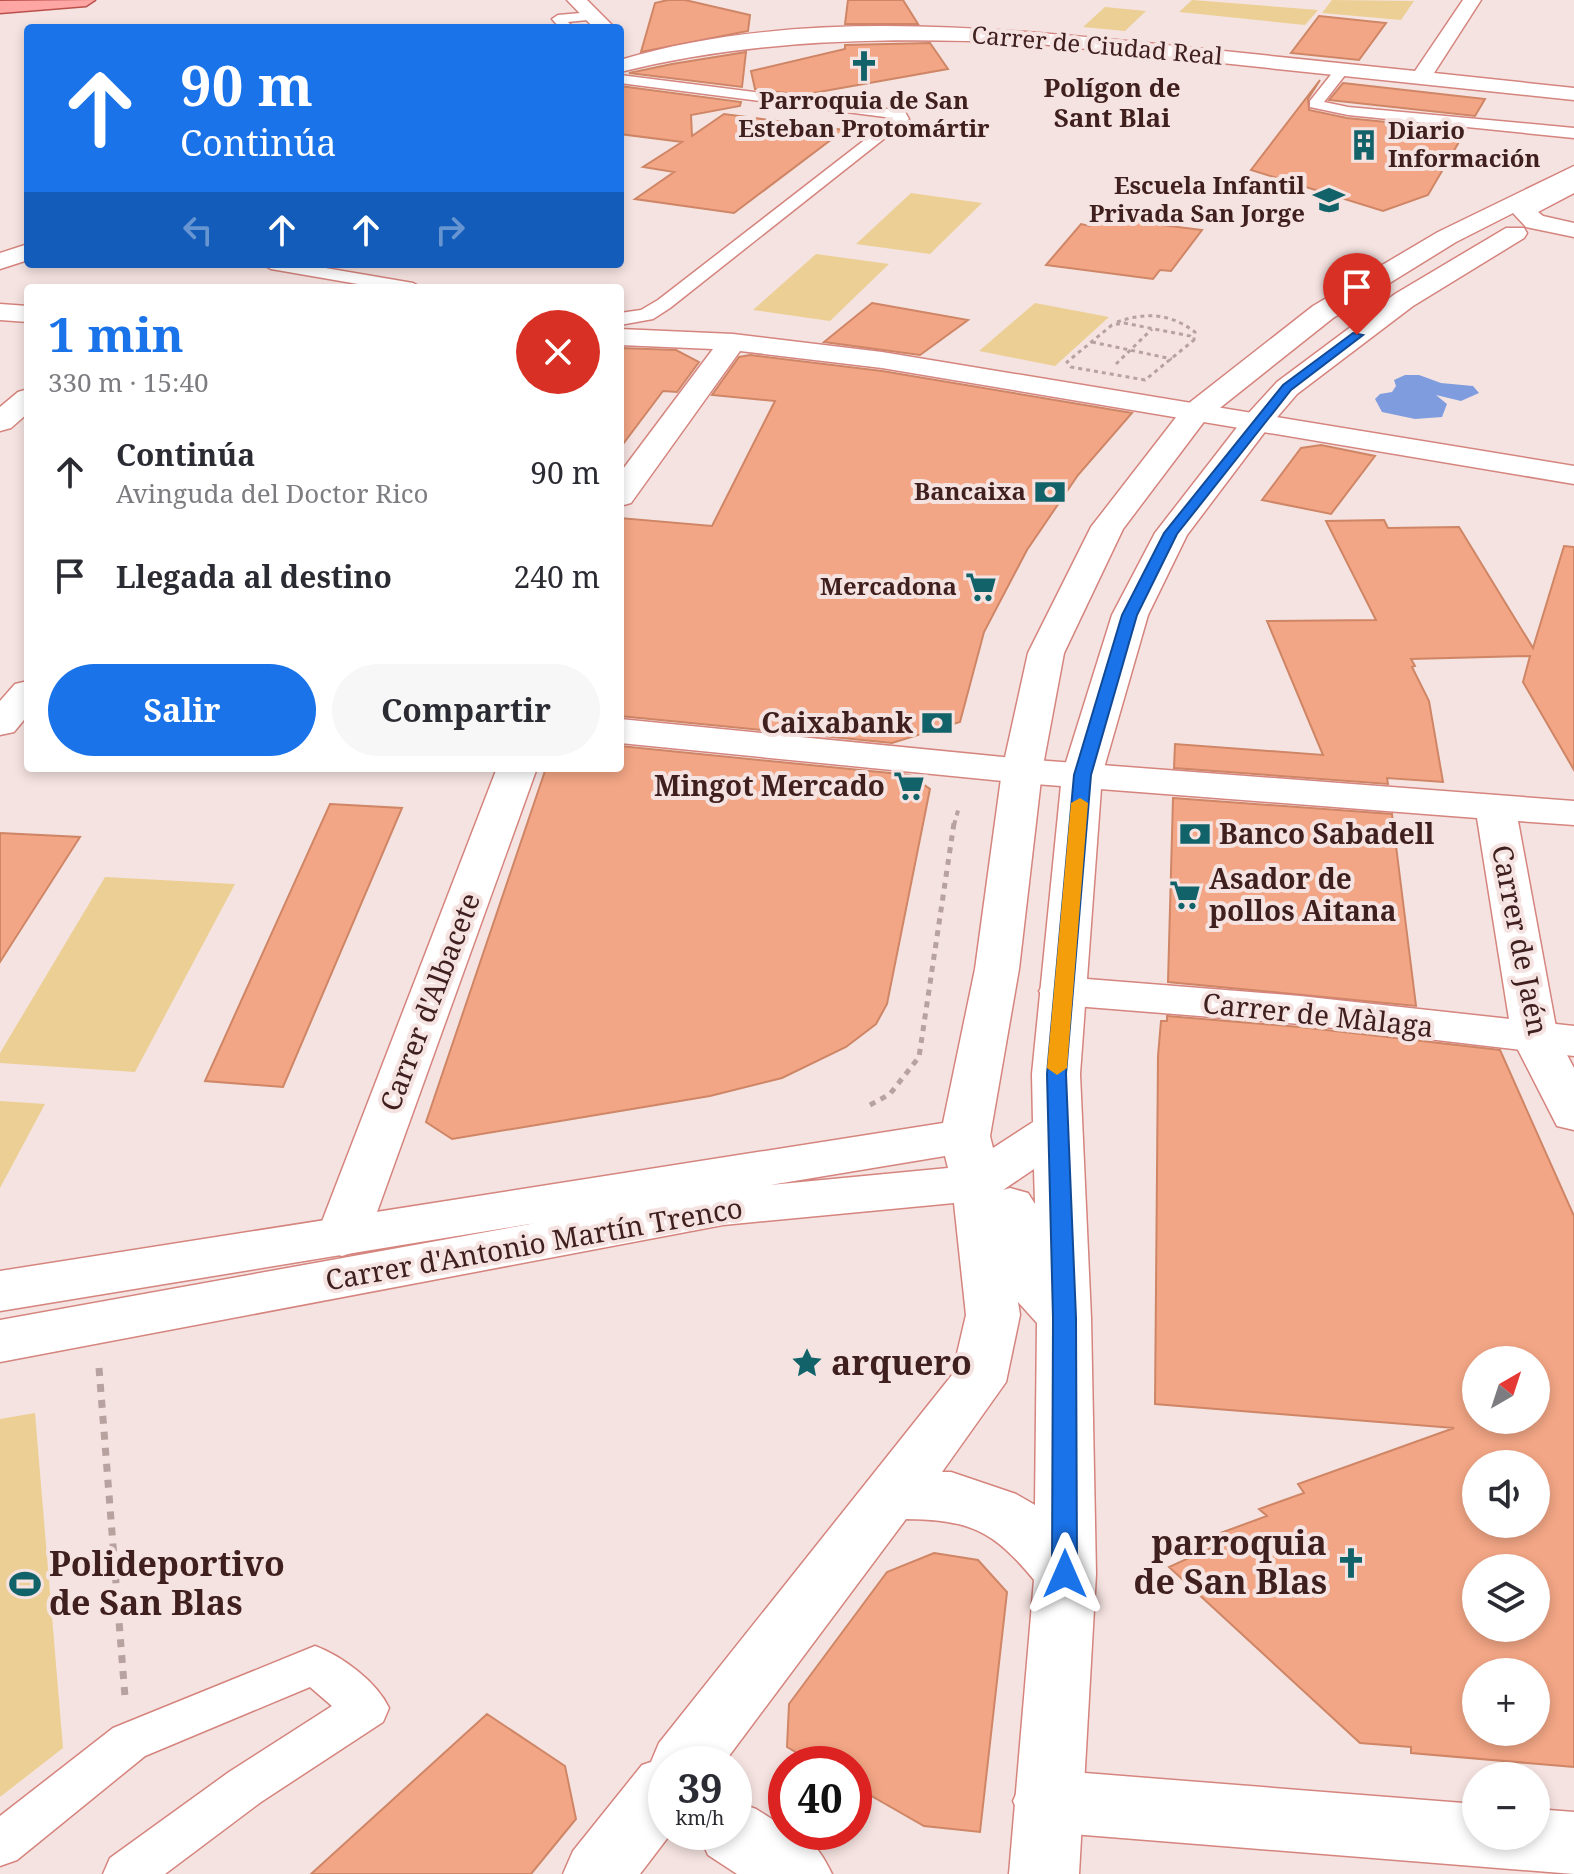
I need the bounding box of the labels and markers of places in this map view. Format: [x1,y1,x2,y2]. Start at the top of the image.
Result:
church icon: Parroquia de San Esteban Protomártir [847,49,881,83]
place label: Parroquia de San Esteban Protomártir [738,83,990,144]
place label: Diario Información [1388,113,1541,174]
building icon: Diario Información [1347,128,1381,162]
place label: Escuela Infantil Privada San Jorge [1089,168,1306,229]
school or university icon: Escuela Infantil Privada San Jorge [1312,183,1346,217]
pin [1323,253,1391,335]
place label: Bancaixa [914,474,1026,507]
bank icon: Bancaixa [1033,475,1067,509]
place label: Mercadona [820,569,957,602]
supermarket icon: Mercadona [964,570,998,604]
place label: Caixabank [761,703,913,741]
bank icon: Caixabank [920,706,954,740]
place label: Mingot Mercado [654,766,885,804]
supermarket icon: Mingot Mercado [892,769,926,803]
place label: Banco Sabadell [1219,814,1435,852]
bank icon: Banco Sabadell [1178,817,1212,851]
place label: Asador de pollos Aitana [1209,859,1396,929]
supermarket icon: Asador de pollos Aitana [1168,878,1202,912]
place label: arquero [831,1339,972,1385]
place icon: arquero [790,1346,824,1380]
place label: parroquia de San Blas [1133,1519,1327,1604]
place label: Polideportivo de San Blas [49,1540,285,1625]
church icon: parroquia de San Blas [1334,1546,1368,1580]
sports icon: Polideportivo de San Blas [8,1567,42,1601]

